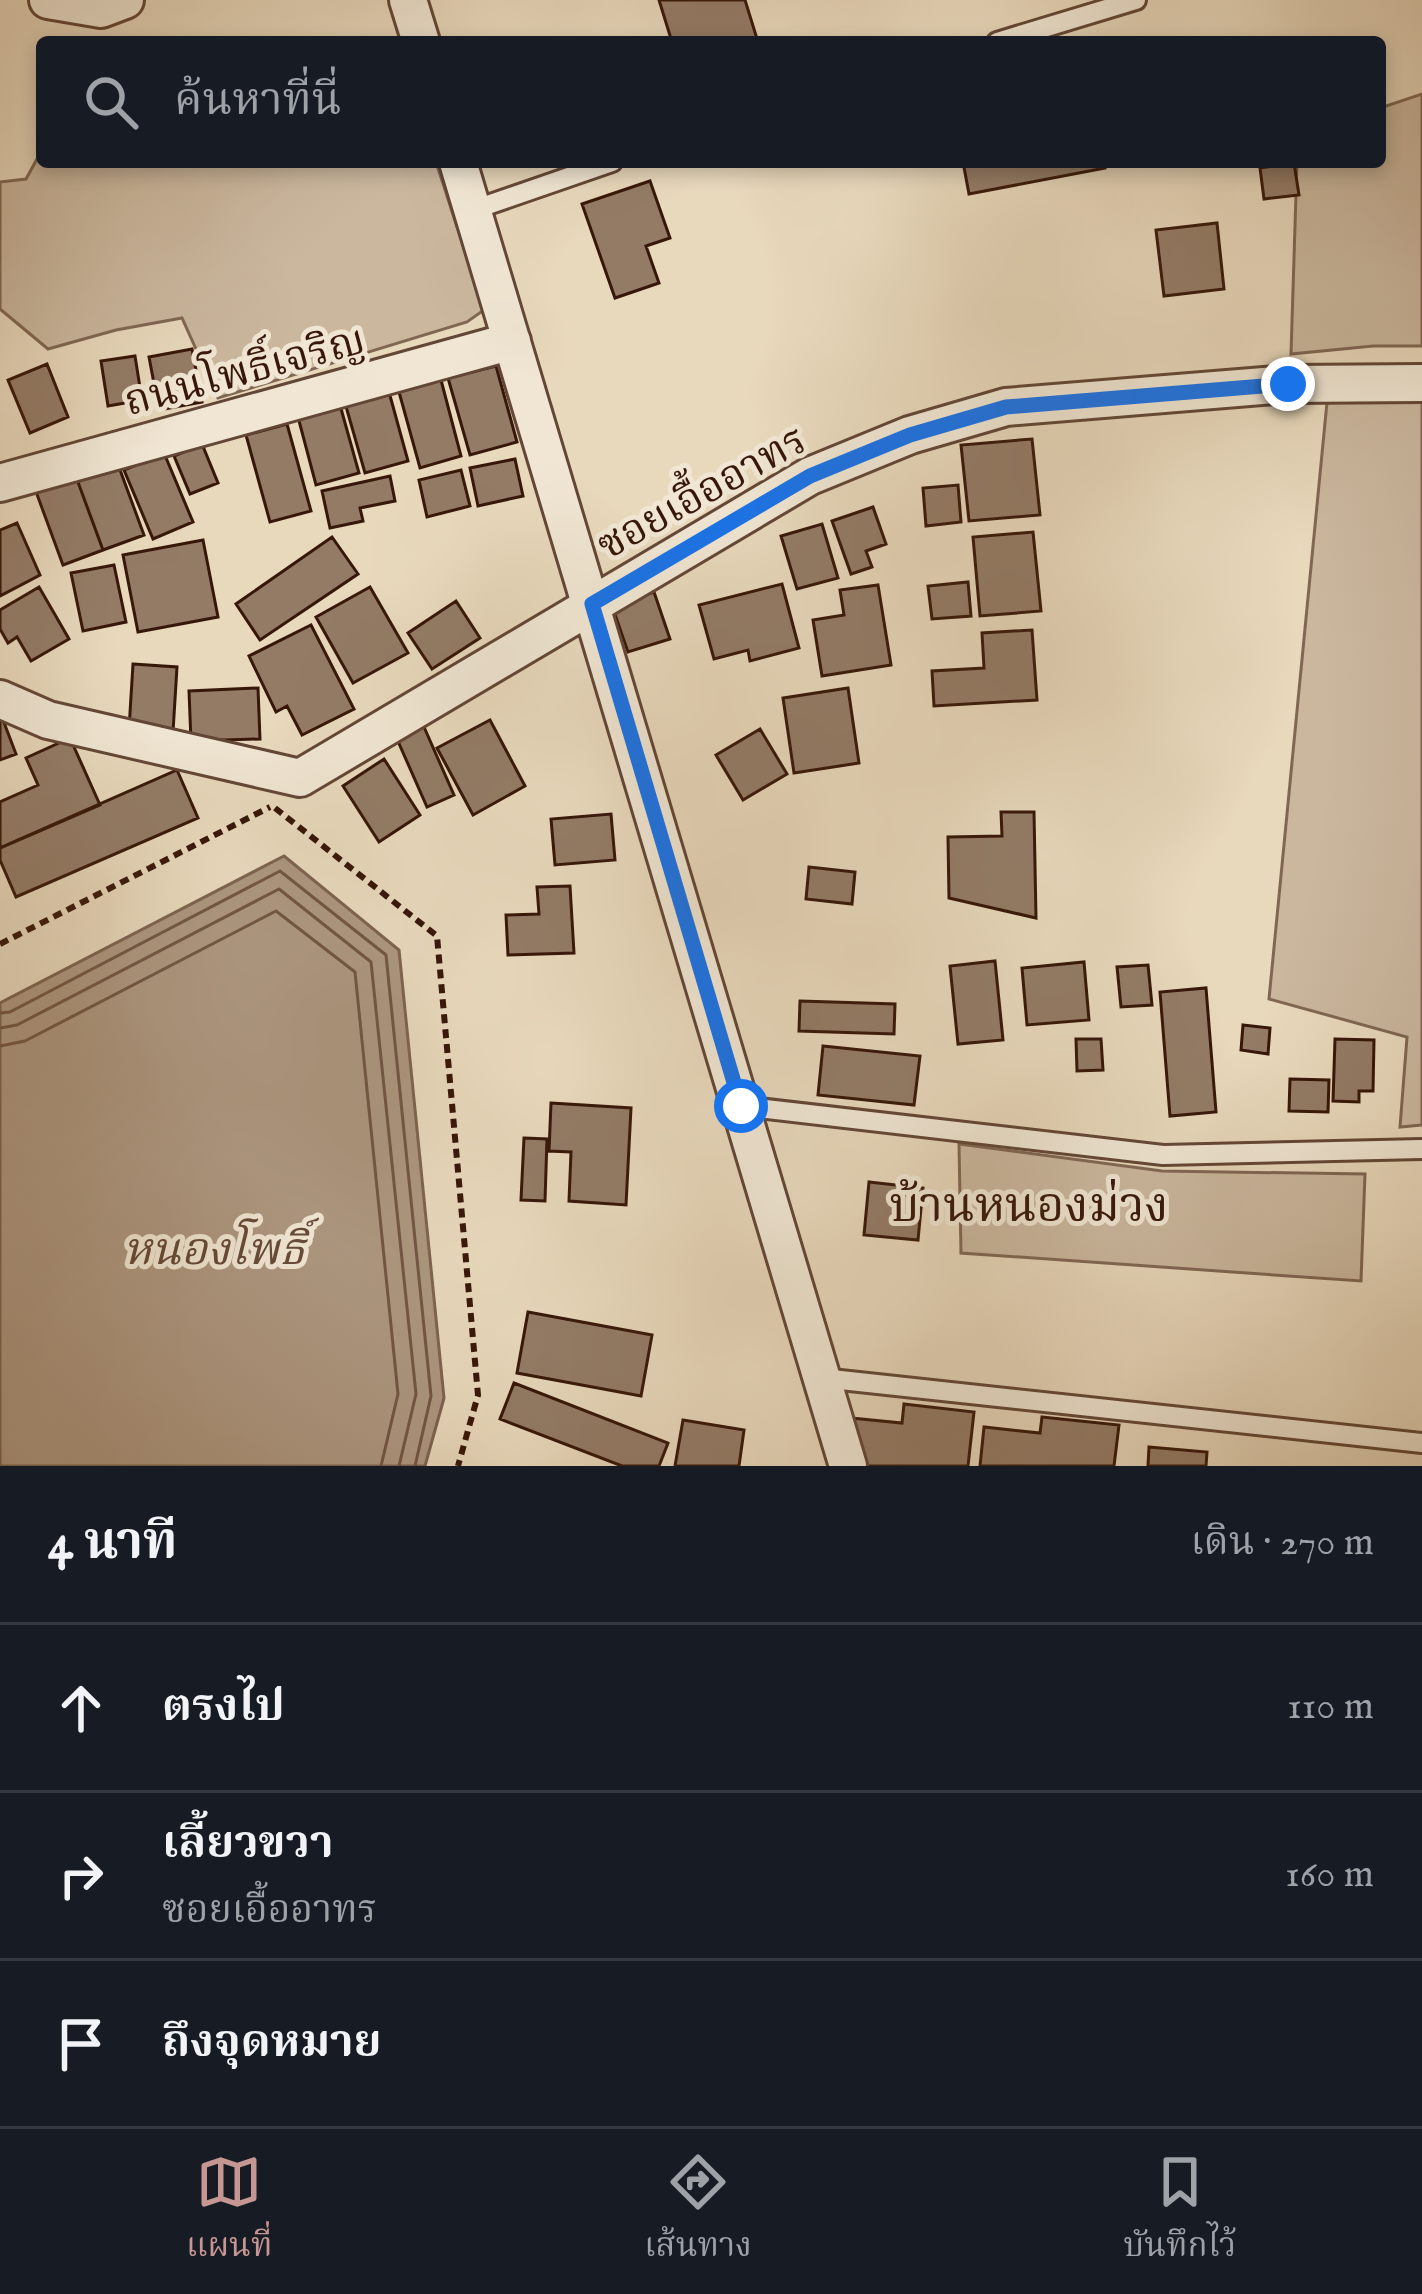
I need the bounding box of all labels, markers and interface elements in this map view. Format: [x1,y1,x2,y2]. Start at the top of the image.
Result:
search box [36,36,1386,168]
icon: search [78,69,144,135]
text: ค้นหาที่นี่ [174,73,342,130]
street label: ถนนโพธิ์เจริญ [117,309,371,430]
route end [1261,357,1315,411]
street label: ซอยเอื้ออาทร [585,409,817,573]
route start [714,1079,768,1133]
district label: บ้านหนองม่วง [889,1178,1169,1238]
water label: หนองโพธิ์ [123,1217,320,1280]
text: 4 นาที [48,1512,177,1577]
text: เดิน · 270 m [1191,1519,1374,1568]
icon: ahead [48,1675,114,1741]
text: ตรงไป [162,1679,285,1736]
text: 110 m [1287,1683,1374,1732]
text: เลี้ยวขวา [162,1816,334,1873]
icon: right [48,1843,114,1909]
text: 160 m [1285,1851,1374,1900]
text: ซอยเอื้ออาทร [162,1887,377,1936]
icon: arrive [48,2011,114,2077]
text: ถึงจุดหมาย [162,2015,382,2072]
tab: แผนที่ [186,2149,272,2274]
tab: เส้นทาง [644,2149,752,2274]
tab: บันทึกไว้ [1124,2149,1236,2274]

